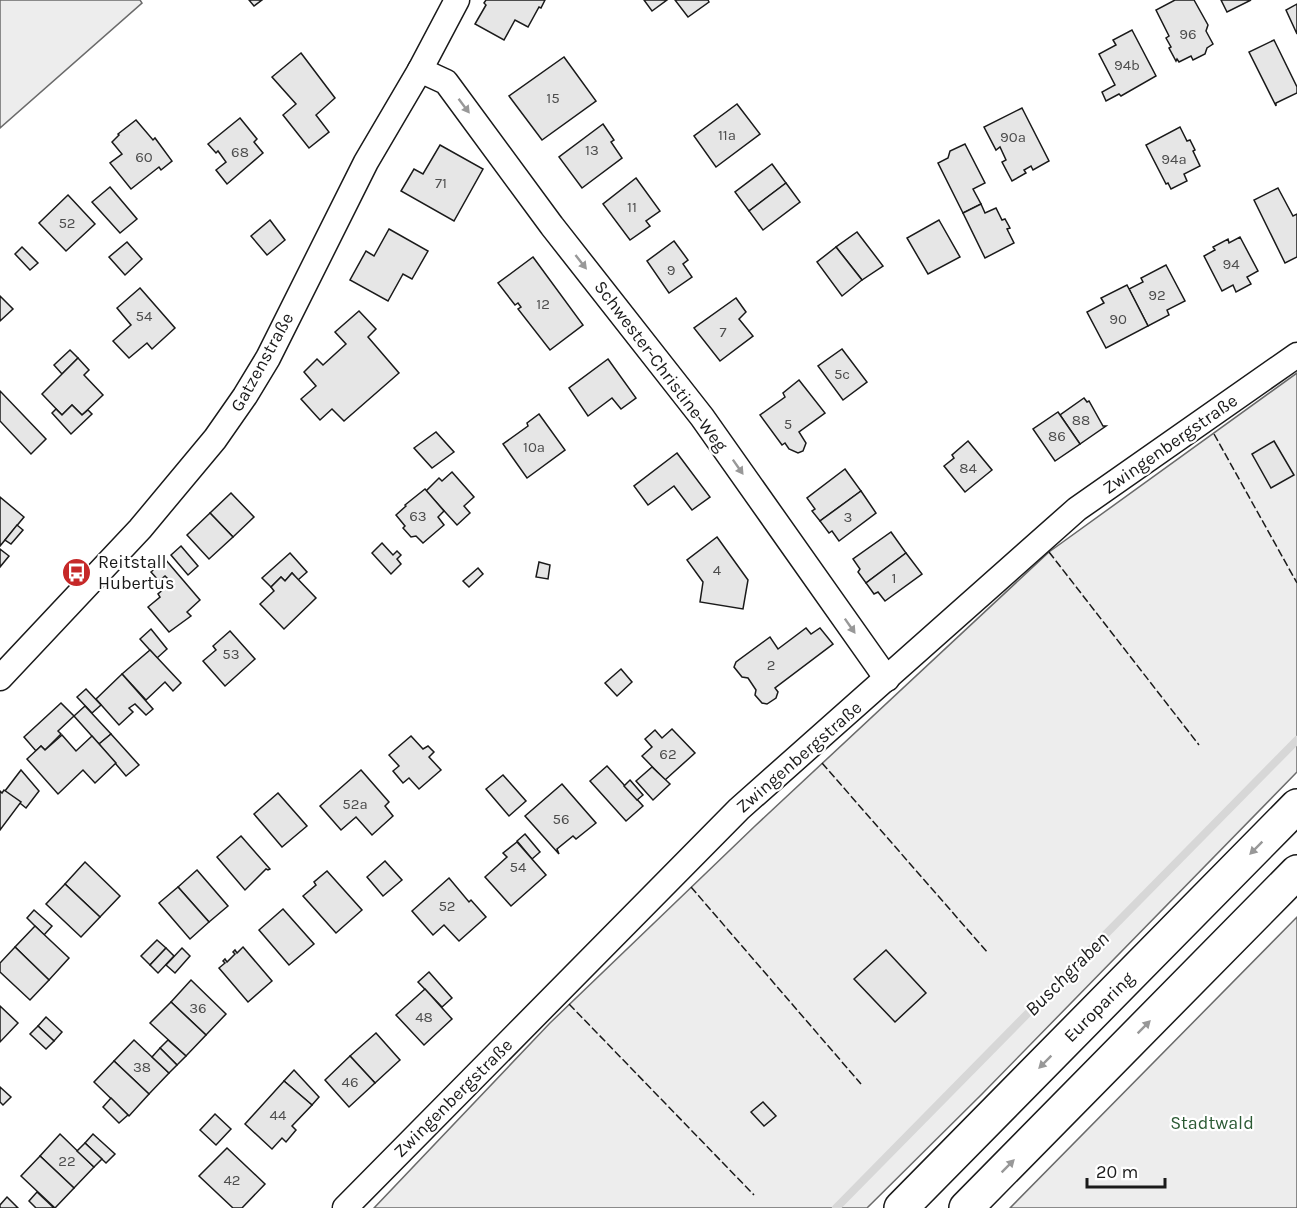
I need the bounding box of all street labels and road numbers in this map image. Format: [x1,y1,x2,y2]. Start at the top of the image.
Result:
street label: Schwester-Christine-Weg [590,276,732,456]
street label: Gatzenstraße [226,309,298,415]
street label: Zwingenbergstraße [1098,389,1242,499]
street label: Zwingenbergstraße [732,696,866,818]
street label: Europaring [1059,967,1139,1047]
street label: Zwingenbergstraße [389,1034,517,1162]

